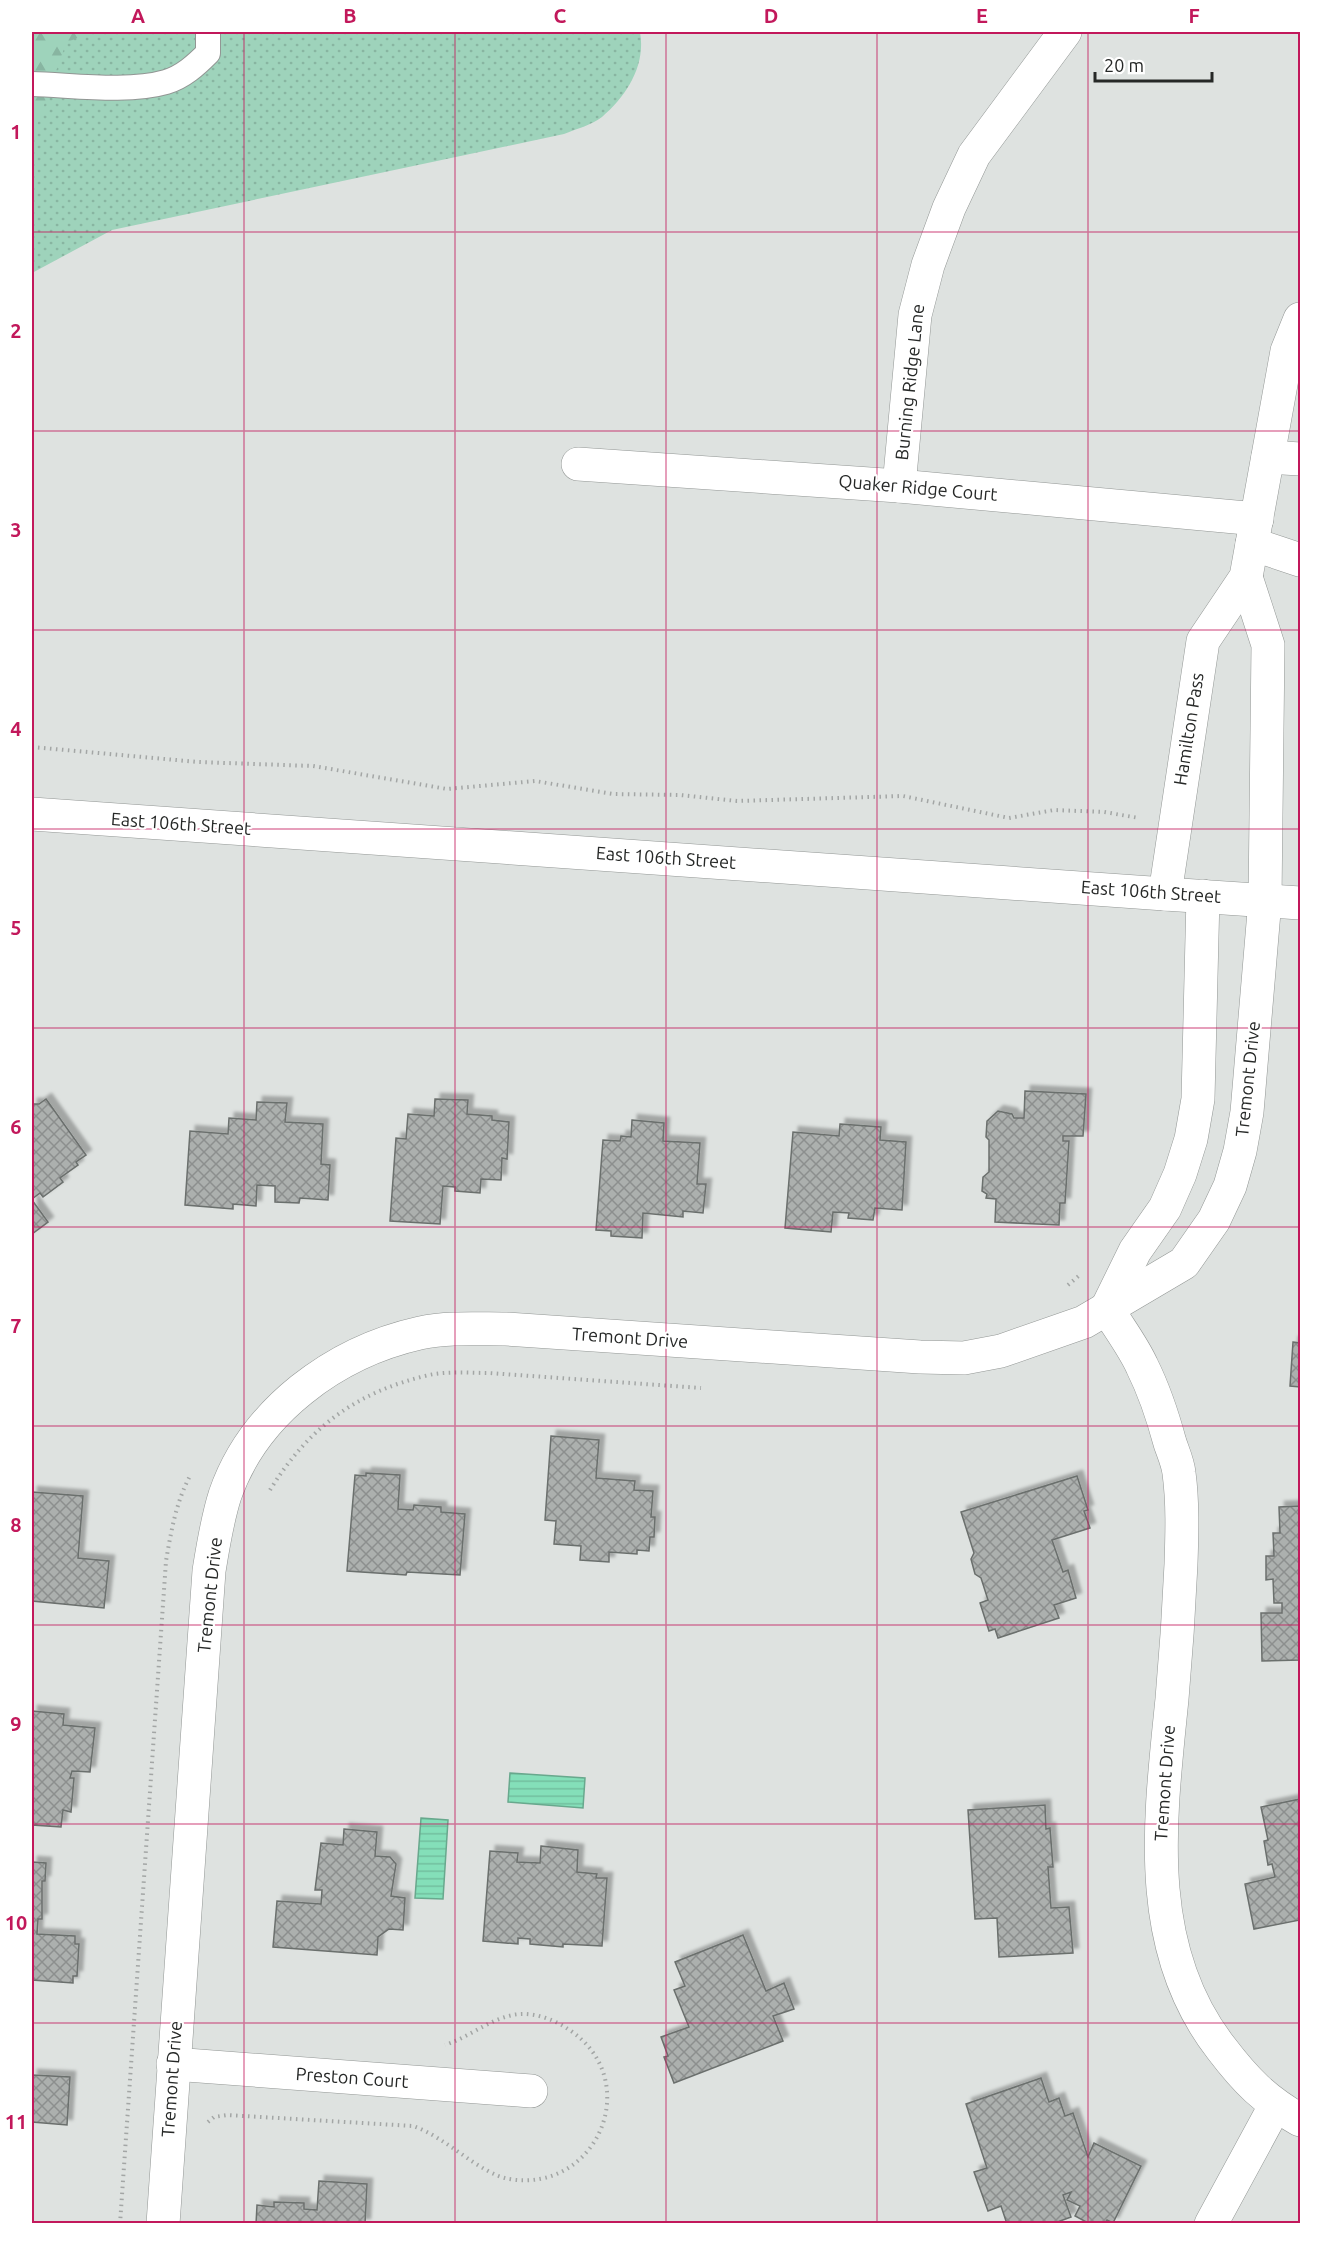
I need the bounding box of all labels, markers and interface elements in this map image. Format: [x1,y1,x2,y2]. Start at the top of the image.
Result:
text: A [131,4,145,27]
text: B [343,4,357,27]
text: C [554,4,567,27]
text: D [764,4,778,27]
text: E [976,4,988,27]
text: F [1188,4,1200,27]
scale bar [1095,45,1212,83]
text: 20 m [1104,55,1144,75]
text: 1 [10,120,22,143]
street label: Burning Ridge Lane [891,303,927,461]
text: 2 [10,319,22,342]
street label: Quaker Ridge Court [838,470,998,505]
text: 3 [10,518,22,541]
street label: Hamilton Pass [1169,671,1207,787]
text: 4 [10,717,22,740]
street label: East 106th Street [110,808,252,838]
street label: East 106th Street [595,842,737,872]
street label: East 106th Street [1080,876,1222,906]
text: 5 [10,916,22,939]
street label: Tremont Drive [1231,1020,1263,1138]
text: 6 [10,1115,22,1138]
text: 7 [10,1314,22,1337]
street label: Tremont Drive [571,1323,689,1351]
text: 8 [10,1513,22,1536]
street label: Tremont Drive [193,1536,225,1654]
text: 9 [10,1712,22,1735]
street label: Tremont Drive [1150,1724,1178,1842]
text: 10 [5,1911,27,1934]
street label: Tremont Drive [157,2020,185,2138]
street label: Preston Court [295,2063,409,2091]
text: 11 [5,2110,27,2133]

